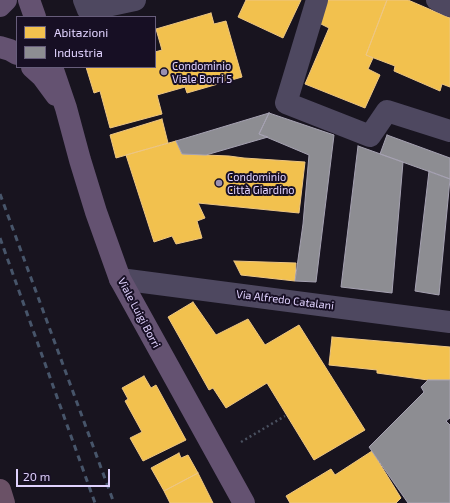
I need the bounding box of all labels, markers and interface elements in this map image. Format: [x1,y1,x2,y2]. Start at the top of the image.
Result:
legend [16,16,156,68]
text: Abitazioni [54,25,108,39]
text: Industria [54,45,103,59]
place label: Condominio Viale Borri 5 [172,59,232,85]
marker: Condominio Viale Borri 5 [159,67,169,77]
place label: Condominio Città Giardino [227,170,295,196]
marker: Condominio Città Giardino [214,178,224,188]
street label: Viale Luigi Borri [115,276,163,350]
street label: Via Alfredo Catalani [235,287,335,313]
scale bar [18,461,112,487]
text: 20 m [23,469,50,483]

